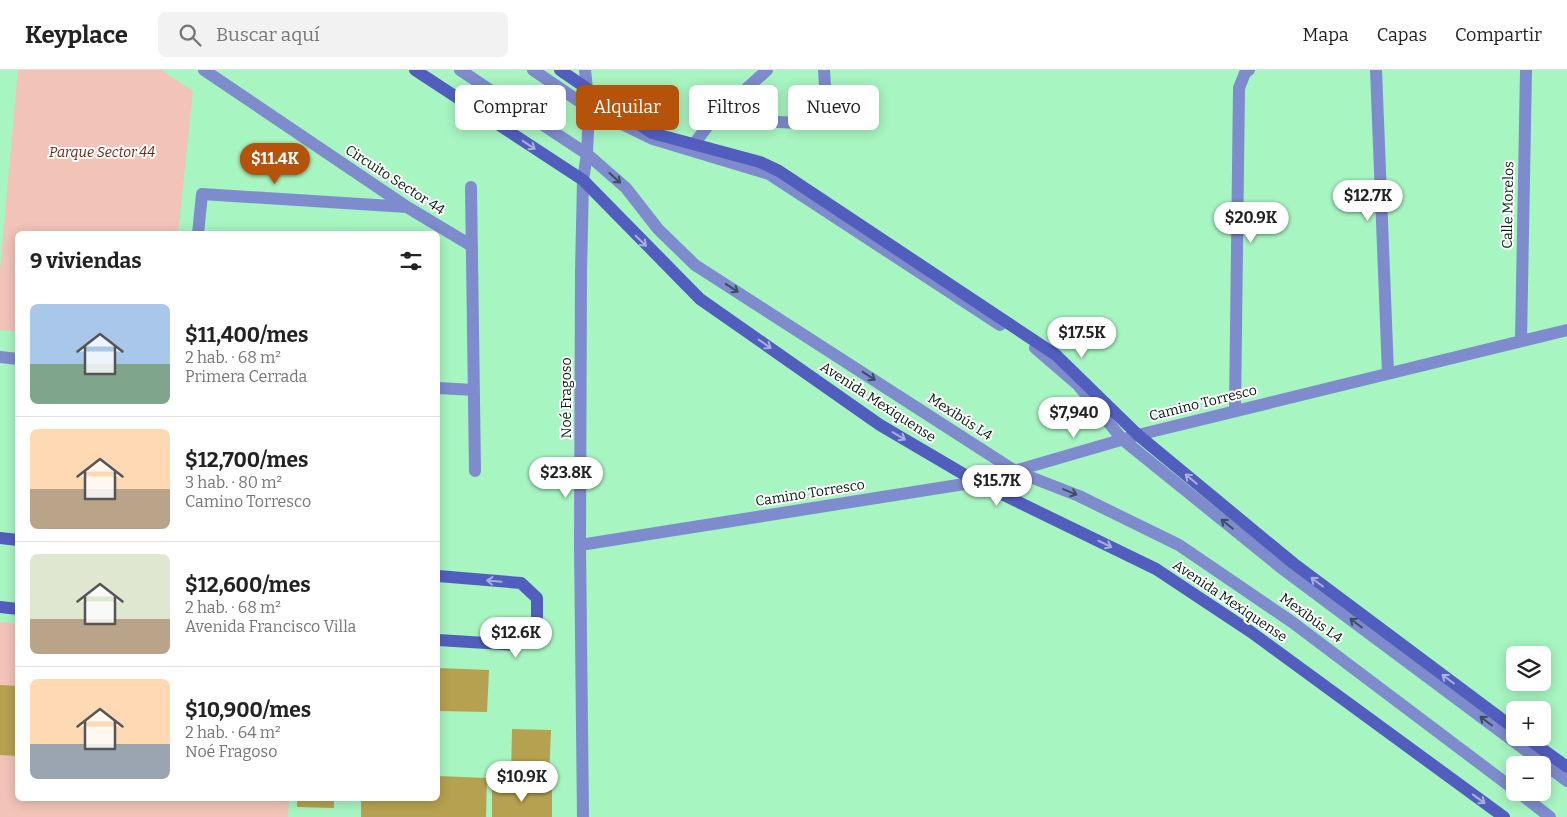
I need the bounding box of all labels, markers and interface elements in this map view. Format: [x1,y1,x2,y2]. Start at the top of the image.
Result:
search box [158,12,508,57]
text: Keyplace [25,21,128,49]
icon: search [176,21,204,49]
text: Buscar aquí [216,23,320,46]
text: Mapa [1303,24,1349,46]
text: Capas [1377,24,1427,46]
text: Compartir [1455,24,1542,46]
chip: Comprar [455,85,566,130]
chip: Alquilar [576,85,679,130]
chip: Filtros [689,85,778,130]
chip: Nuevo [788,85,879,130]
one-way arrow [521,140,535,150]
street label: Circuito Sector 44 [342,141,448,219]
pin: $11.4K [234,142,316,185]
park label: Parque Sector 44 [49,144,155,161]
text: $11.4K [251,149,299,168]
street label: Calle Morelos [1499,161,1517,249]
one-way arrow [608,172,621,184]
pin: $12.7K [1327,180,1409,222]
text: $12.7K [1344,186,1392,205]
pin: $20.9K [1210,202,1292,244]
text: $20.9K [1225,208,1277,227]
one-way arrow [634,235,647,247]
icon: filters [397,247,425,275]
text: 9 viviendas [30,248,142,274]
one-way arrow [725,284,739,294]
pin: $17.5K [1041,316,1123,359]
text: $11,400/mes [185,322,308,348]
text: $17.5K [1058,323,1106,342]
icon: home [70,324,130,384]
one-way arrow [758,339,772,349]
text: 2 hab. · 68 m² [185,348,281,367]
street label: Noé Fragoso [558,358,575,438]
street label: Avenida Mexiquense [817,358,939,446]
text: Primera Cerrada [185,367,307,386]
one-way arrow [862,371,876,382]
street label: Camino Torresco [1147,381,1259,425]
street label: Mexibús L4 [925,390,995,444]
pin: $7,940 [1033,396,1115,439]
text: $7,940 [1049,403,1099,422]
one-way arrow [892,431,906,441]
text: $12,700/mes [185,447,308,473]
icon: home [70,449,130,509]
pin: $23.8K [525,456,607,499]
text: $23.8K [540,463,592,482]
pin: $15.7K [956,464,1038,507]
text: $15.7K [973,471,1021,490]
text: 3 hab. · 80 m² [185,473,282,492]
one-way arrow [1185,473,1198,485]
street label: Camino Torresco [754,476,866,510]
one-way arrow [1062,488,1077,498]
text: Camino Torresco [185,492,311,511]
one-way arrow [1221,518,1234,529]
one-way arrow [1097,540,1112,549]
street label: Avenida Mexiquense [1170,556,1290,646]
text: $12,600/mes [185,572,311,598]
icon: home [70,574,130,634]
one-way arrow [486,576,502,586]
one-way arrow [1311,576,1324,587]
street label: Mexibús L4 [1276,590,1346,646]
text: 2 hab. · 68 m² [185,598,281,617]
pin: $12.6K [475,616,557,659]
text: Avenida Francisco Villa [185,617,356,636]
one-way arrow [1350,618,1363,629]
text: $12.6K [491,623,541,642]
map controls [1506,646,1551,801]
button: layers [1506,646,1551,691]
one-way arrow [1442,673,1455,684]
text: $10,900/mes [185,697,311,723]
icon: home [70,699,130,759]
button: + [1506,701,1551,746]
one-way arrow [1480,715,1493,726]
text: 2 hab. · 64 m² [185,723,281,742]
text: Noé Fragoso [185,742,277,761]
button: − [1506,756,1551,801]
pin: $10.9K [481,760,563,803]
text: $10.9K [497,767,547,786]
one-way arrow [1472,794,1486,804]

